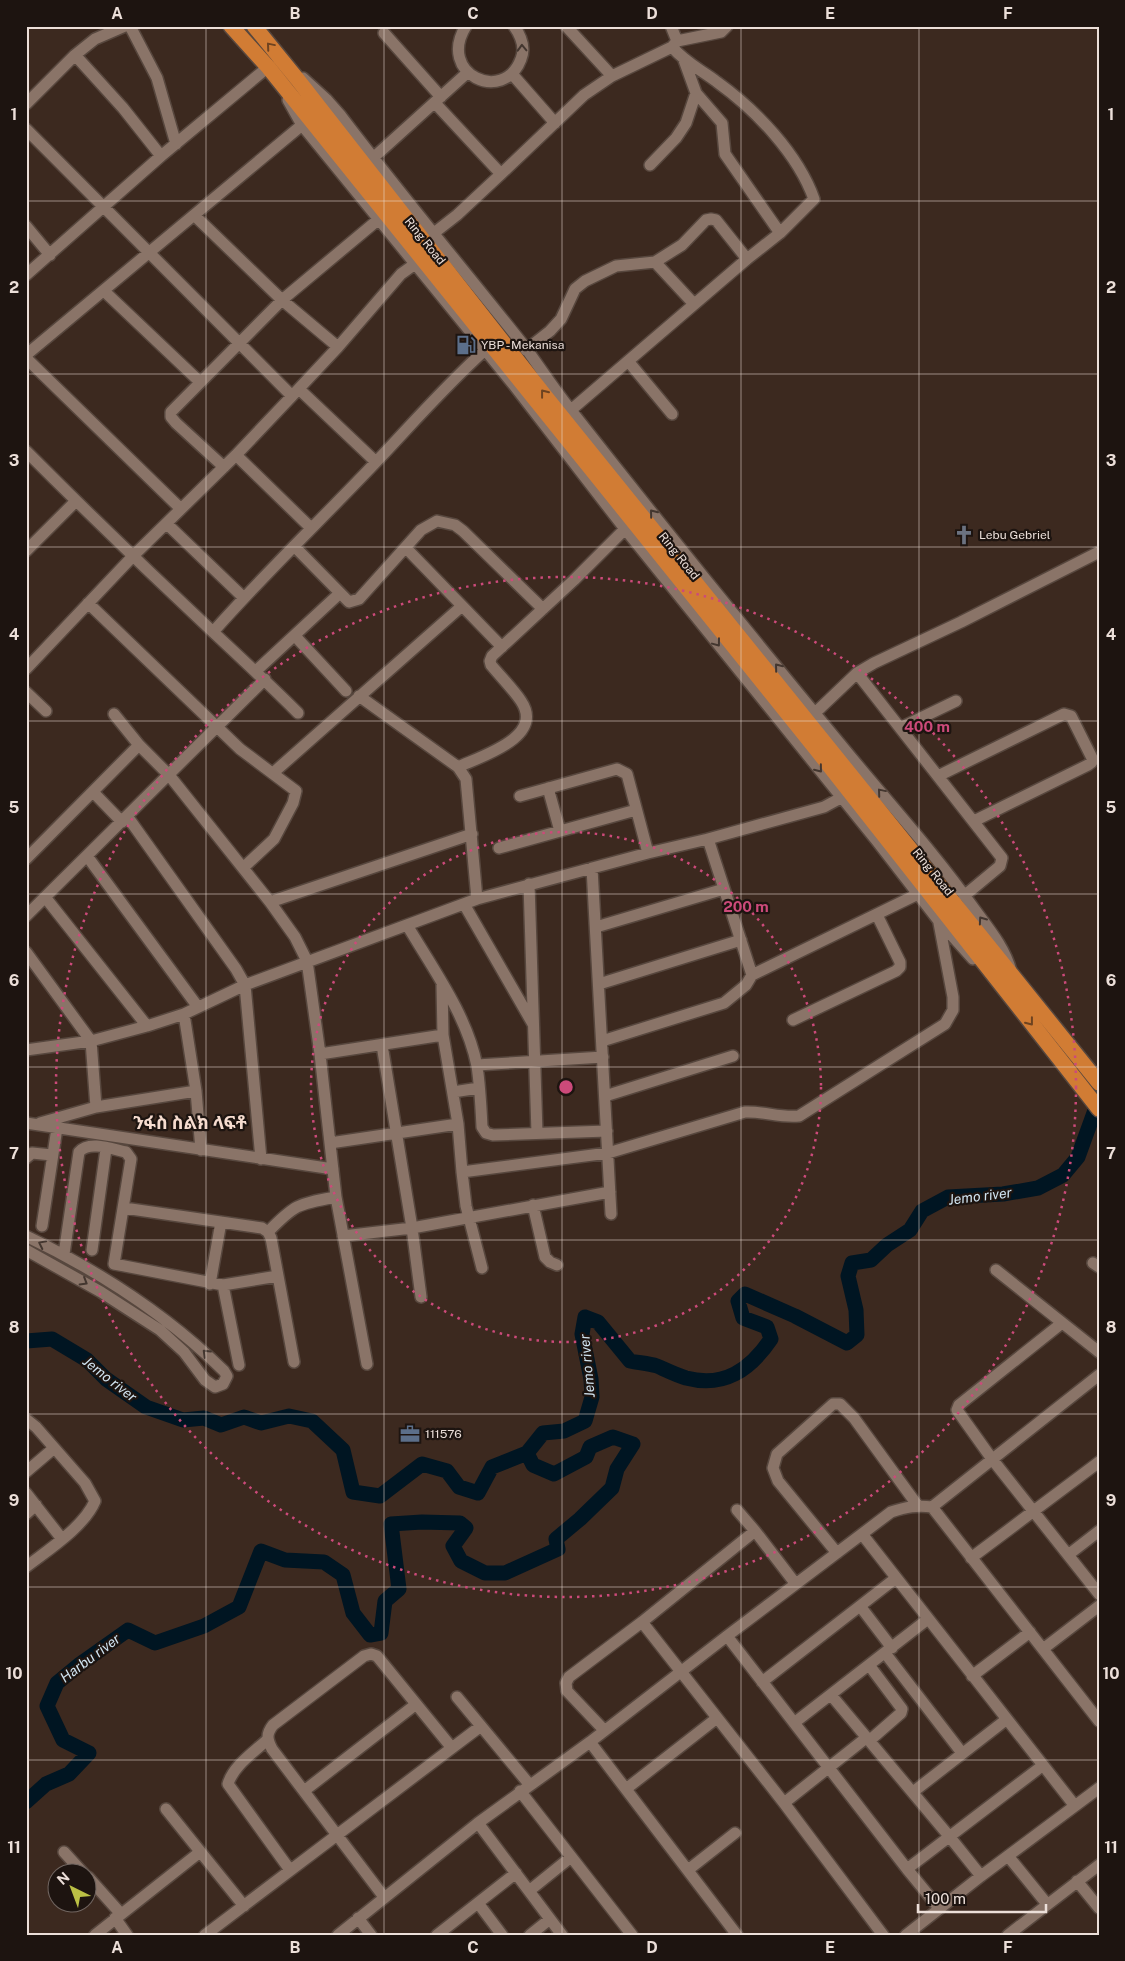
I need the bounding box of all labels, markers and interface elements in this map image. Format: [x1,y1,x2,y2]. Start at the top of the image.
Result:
text: A [111,4,123,23]
text: B [290,4,301,23]
text: C [467,4,479,23]
text: D [646,4,658,23]
text: E [825,4,835,23]
text: F [1003,4,1013,23]
one-way arrow [268,43,276,52]
one-way arrow [516,44,527,52]
text: 1 [11,105,17,124]
text: 1 [1108,105,1114,124]
street label: Ring Road [402,215,448,267]
text: 2 [9,278,19,297]
text: 2 [1106,278,1116,297]
fuel station icon: YBP - Mekanisa [455,334,477,356]
place label: YBP - Mekanisa [481,338,564,352]
one-way arrow [541,390,550,399]
text: 3 [9,451,19,470]
text: 3 [1106,451,1116,470]
one-way arrow [651,510,659,519]
church icon: Lebu Gebriel [953,524,975,546]
place label: Lebu Gebriel [979,528,1051,542]
street label: Ring Road [656,530,702,582]
text: 4 [9,625,20,644]
text: 4 [1106,625,1117,644]
one-way arrow [711,637,720,647]
one-way arrow [774,663,783,672]
text: 400 m [904,718,950,735]
one-way arrow [813,764,822,773]
one-way arrow [877,789,886,798]
text: 5 [9,798,20,817]
text: 5 [1106,798,1117,817]
street label: Ring Road [910,846,956,898]
text: 200 m [723,898,769,915]
one-way arrow [979,916,988,925]
text: 6 [9,971,19,990]
text: 6 [1106,971,1116,990]
one-way arrow [1024,1016,1033,1026]
centre of rings [557,1078,575,1096]
district label: ንፋስ ስልክ ላፍቶ [133,1112,247,1133]
text: 7 [9,1144,19,1163]
text: 7 [1106,1144,1116,1163]
water label: Jemo river [947,1184,1013,1208]
one-way arrow [38,1239,47,1250]
one-way arrow [79,1275,88,1285]
text: 8 [9,1318,20,1337]
text: 8 [1106,1318,1117,1337]
water label: Jemo river [576,1333,598,1398]
one-way arrow [203,1350,212,1359]
water label: Jemo river [80,1353,141,1405]
office icon: 111576 [399,1423,421,1445]
place label: 111576 [425,1427,462,1441]
text: 9 [9,1491,19,1510]
text: 9 [1106,1491,1116,1510]
water label: Harbu river [57,1630,124,1686]
text: 10 [5,1664,23,1683]
text: 10 [1102,1664,1120,1683]
text: 11 [7,1838,21,1857]
text: 11 [1104,1838,1118,1857]
north arrow [48,1864,98,1914]
text: N [54,1869,73,1888]
scale bar [918,1881,1045,1913]
text: 100 m [925,1890,966,1907]
text: A [111,1938,123,1957]
text: B [290,1938,301,1957]
text: C [467,1938,479,1957]
text: D [646,1938,658,1957]
text: E [825,1938,835,1957]
text: F [1003,1938,1013,1957]

